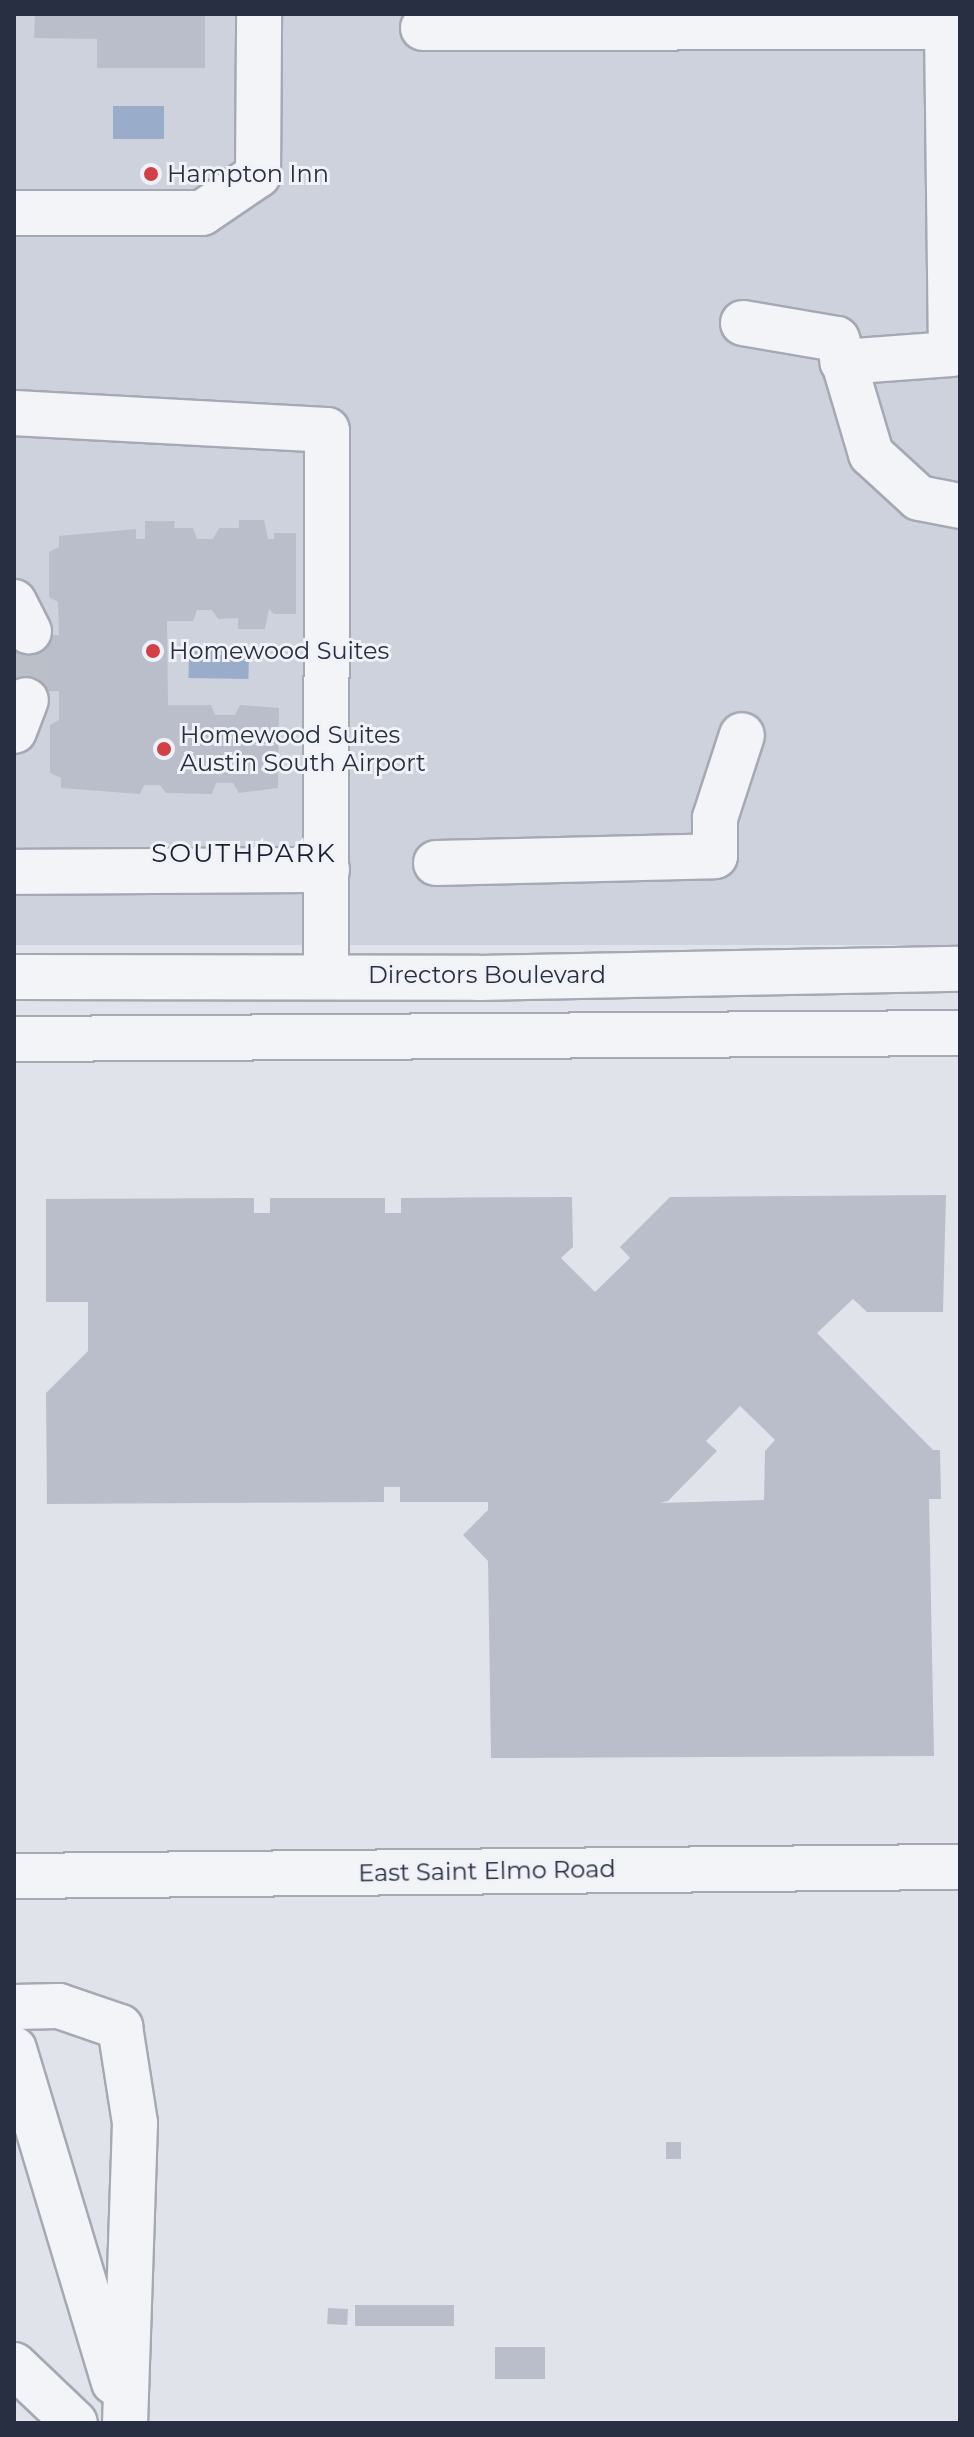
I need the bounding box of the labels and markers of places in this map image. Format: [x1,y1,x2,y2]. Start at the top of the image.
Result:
place label: Hampton Inn [167,160,329,188]
marker: Hampton Inn [142,165,160,183]
place label: Homewood Suites [169,637,389,665]
marker: Homewood Suites [144,642,162,660]
place label: Homewood Suites Austin South Airport [180,721,426,777]
marker: Homewood Suites Austin South Airport [155,740,173,758]

